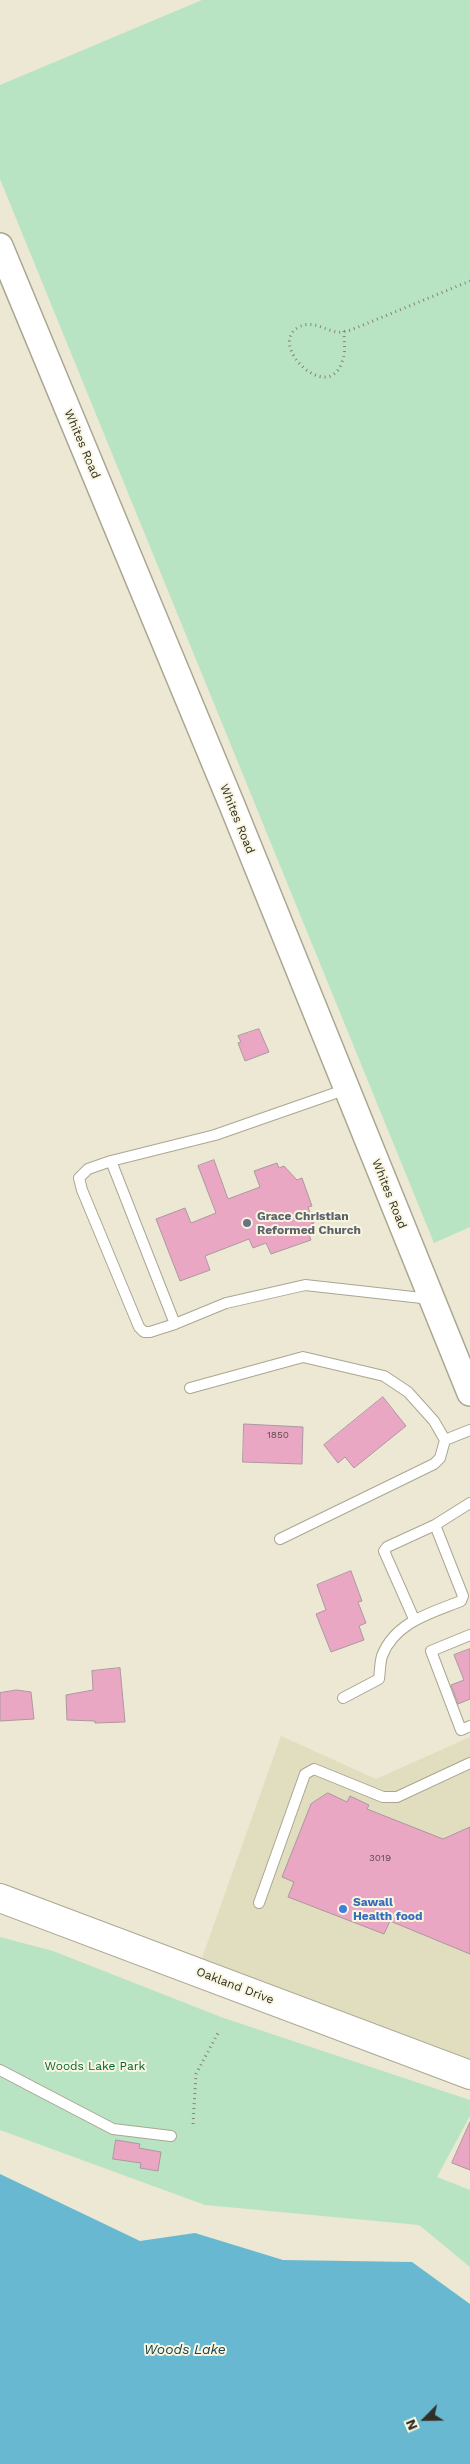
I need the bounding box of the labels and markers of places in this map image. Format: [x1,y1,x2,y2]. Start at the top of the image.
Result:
place label: Grace Christian Reformed Church [257,1209,361,1237]
marker: Grace Christian Reformed Church [241,1217,253,1229]
place label: Sawall Health food [353,1895,423,1923]
marker: Sawall Health food [337,1903,349,1915]

